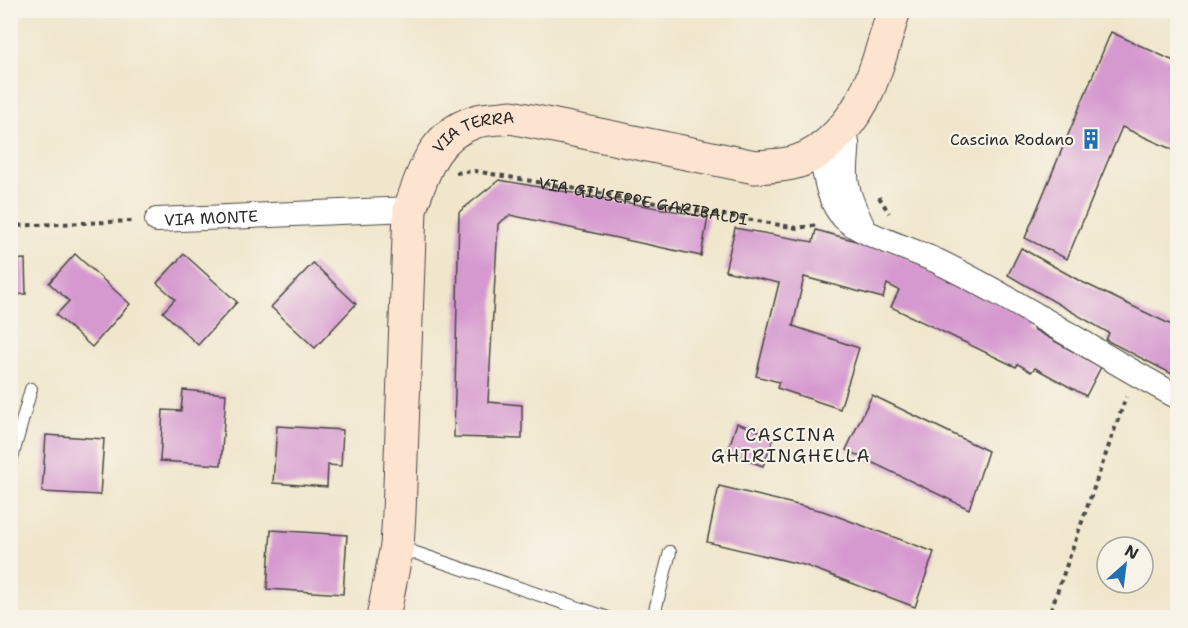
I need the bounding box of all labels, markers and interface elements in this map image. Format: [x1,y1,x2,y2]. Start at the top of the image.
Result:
street label: VIA TERRA [428,107,515,157]
building icon: Cascina Rodano [1079,127,1103,151]
place label: Cascina Rodano [950,129,1074,150]
street label: VIA GIUSEPPE GARIBALDI [537,172,750,230]
street label: VIA MONTE [163,206,258,231]
district label: CASCINA GHIRINGHELLA [711,423,871,468]
north arrow [1095,535,1155,595]
text: N [1121,540,1142,564]

